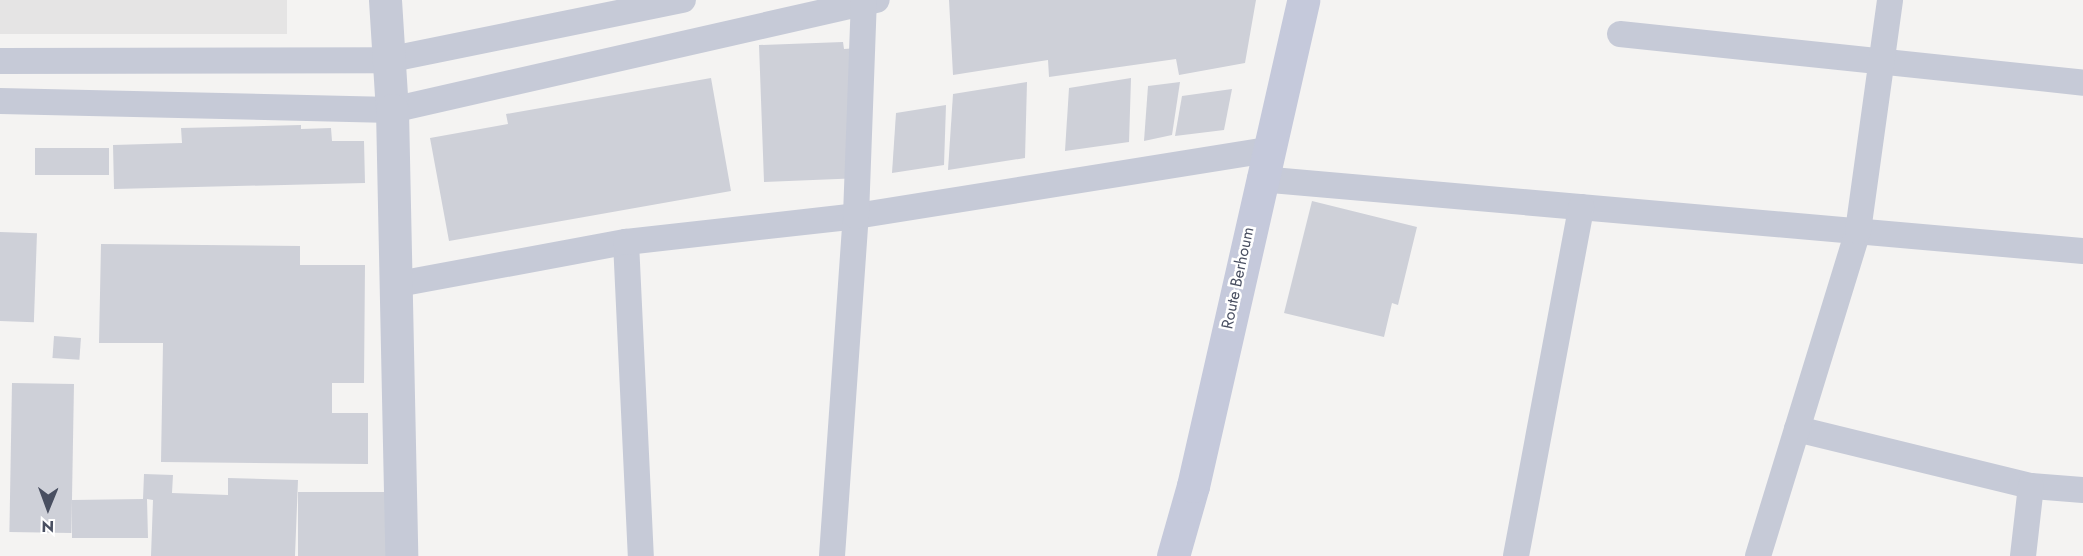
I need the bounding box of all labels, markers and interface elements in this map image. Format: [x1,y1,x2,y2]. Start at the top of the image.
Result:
street label: Route Berhoum [1218,225,1258,331]
north arrow [18,478,78,538]
text: N [41,515,54,538]

